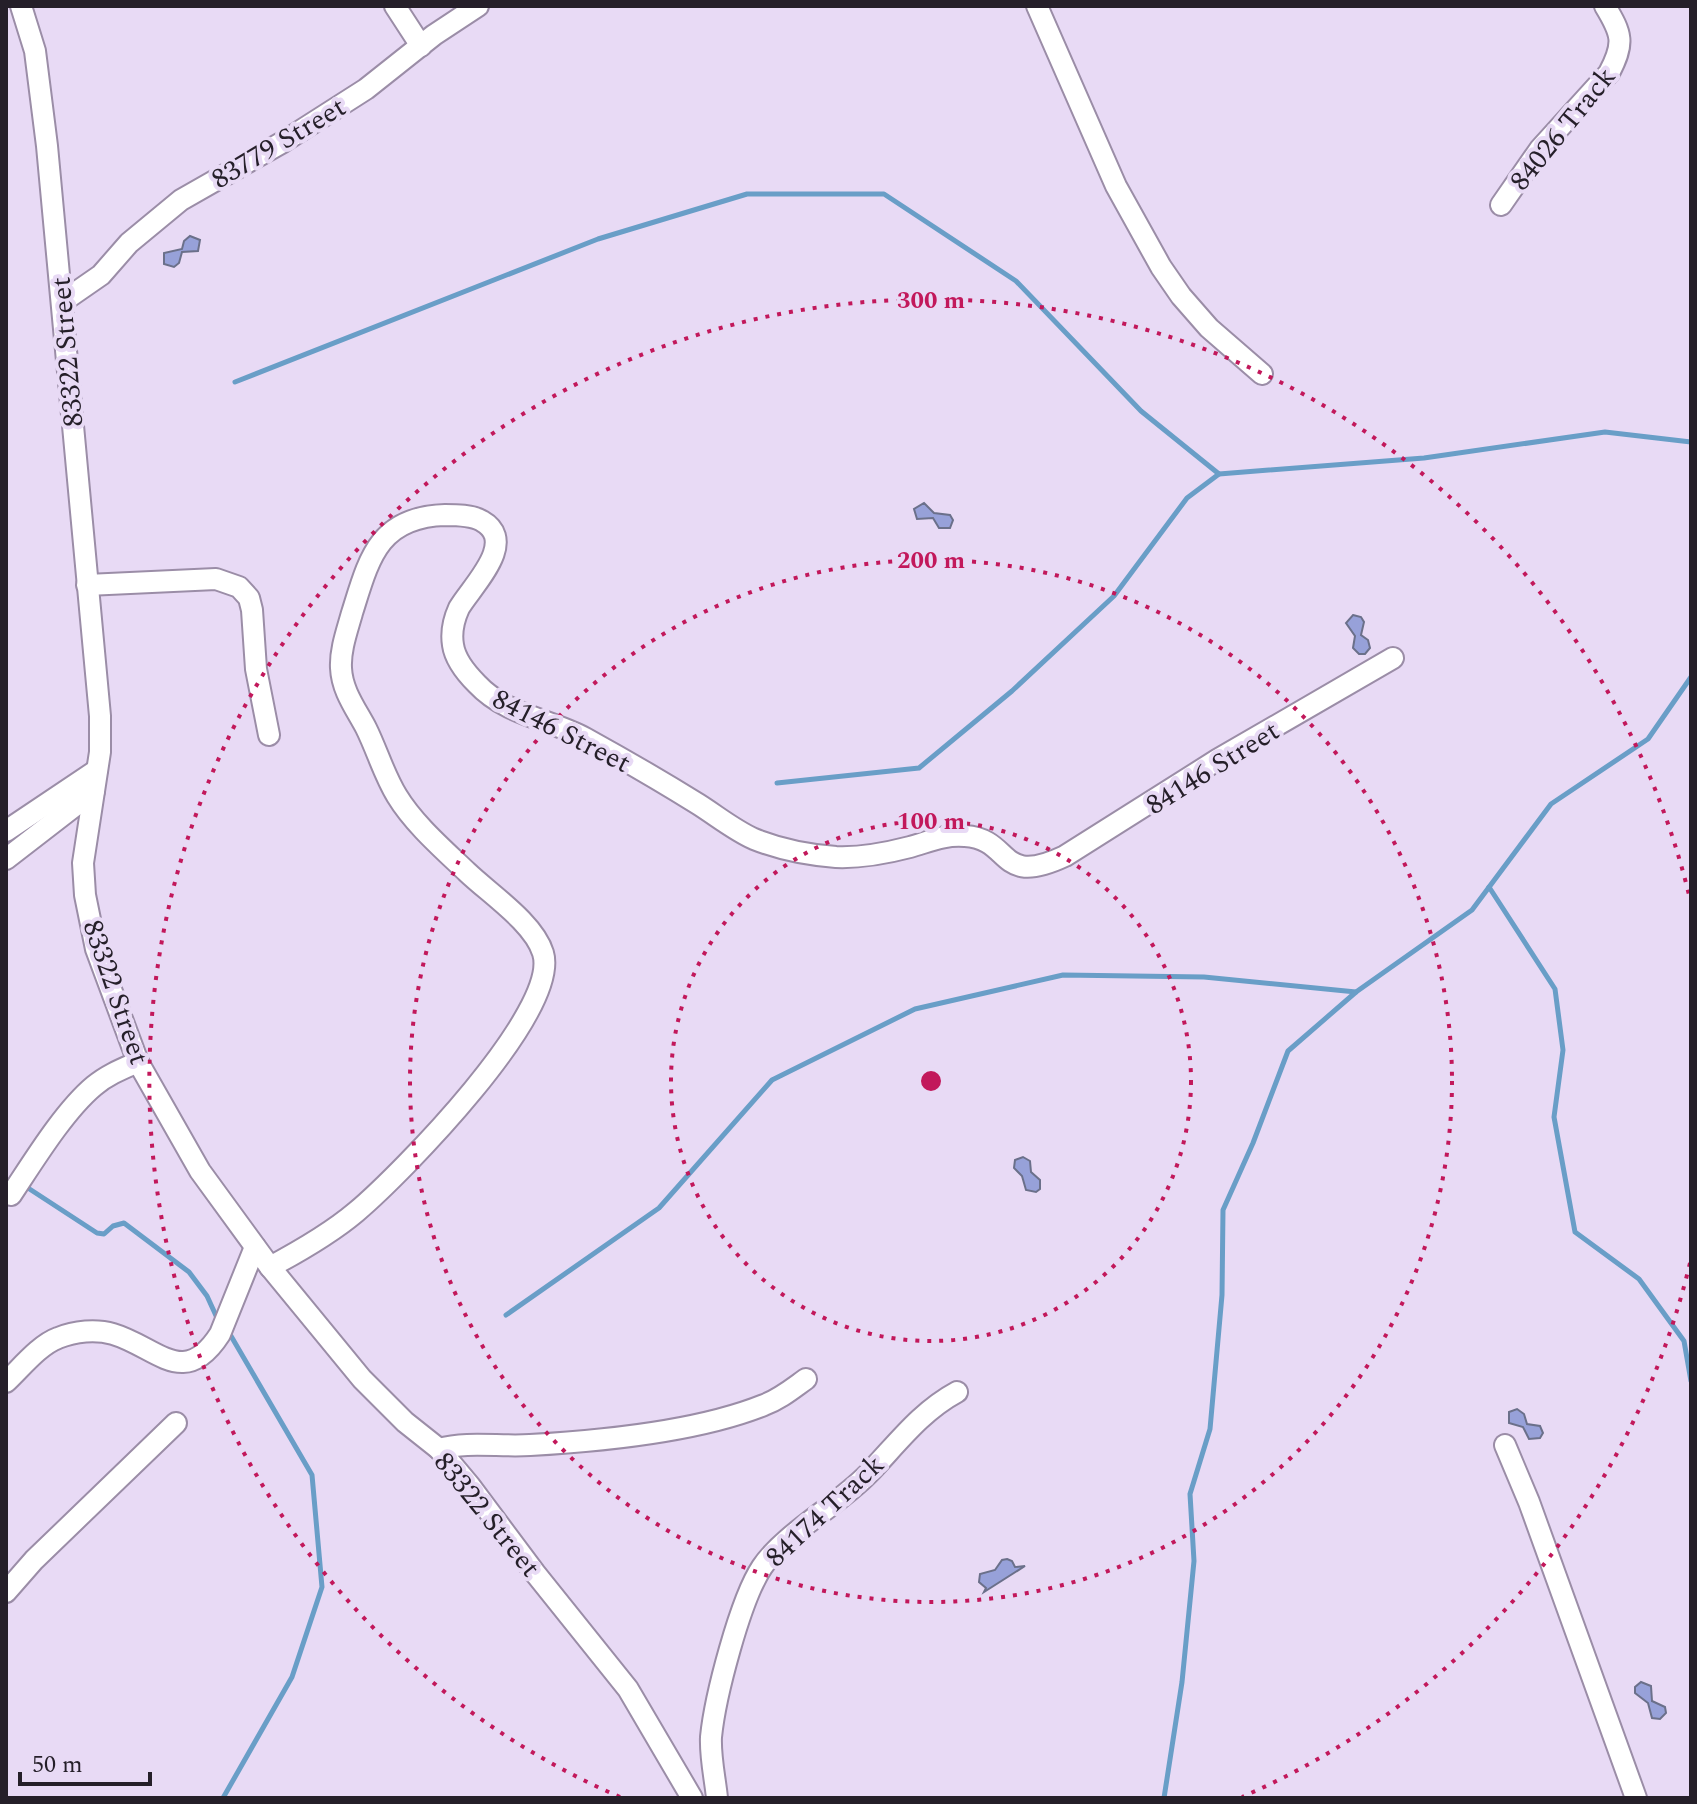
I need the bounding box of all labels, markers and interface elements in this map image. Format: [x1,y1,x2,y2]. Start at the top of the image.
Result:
street label: 84026 Track [1500,57,1627,200]
street label: 83779 Street [203,86,354,200]
street label: 83322 Street [40,275,95,429]
text: 300 m [897,283,965,319]
text: 200 m [897,543,965,579]
street label: 84146 Street [485,678,638,785]
street label: 84146 Street [1138,710,1288,826]
text: 100 m [897,804,965,840]
street label: 83322 Street [71,914,160,1071]
centre of rings [917,1067,945,1095]
street label: 83322 Street [423,1443,551,1587]
street label: 84174 Track [756,1445,894,1578]
scale bar [20,1736,150,1786]
text: 50 m [32,1747,83,1783]

